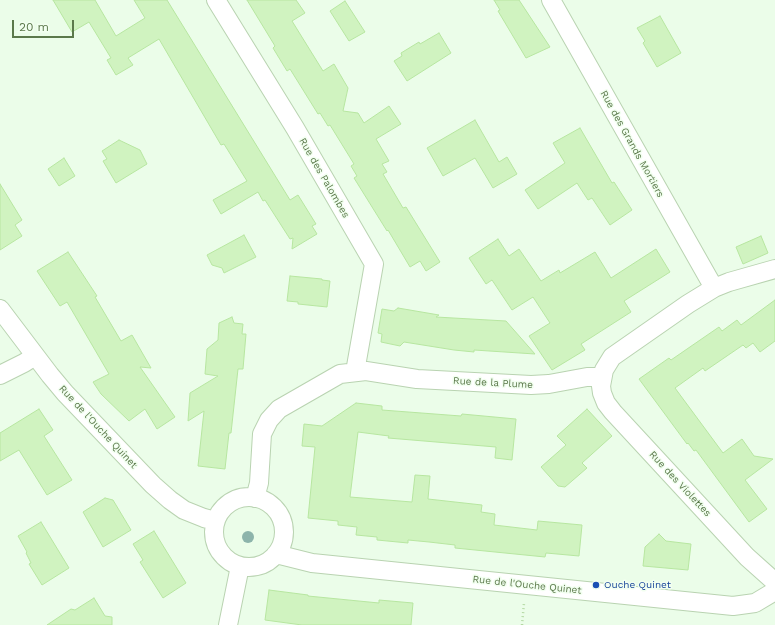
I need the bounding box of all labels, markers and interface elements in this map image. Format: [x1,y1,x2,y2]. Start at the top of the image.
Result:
scale bar [14,12,76,38]
text: 20 m [19,20,49,34]
street label: Rue des Grands Mortiers [598,88,666,200]
street label: Rue des Palombes [296,136,352,220]
street label: Rue de la Plume [453,375,533,391]
street label: Rue de l'Ouche Quinet [56,383,140,471]
street label: Rue des Violettes [647,449,713,519]
street label: Rue de l'Ouche Quinet [472,573,582,597]
place label: Ouche Quinet [604,579,671,591]
marker: Ouche Quinet [591,580,601,590]

